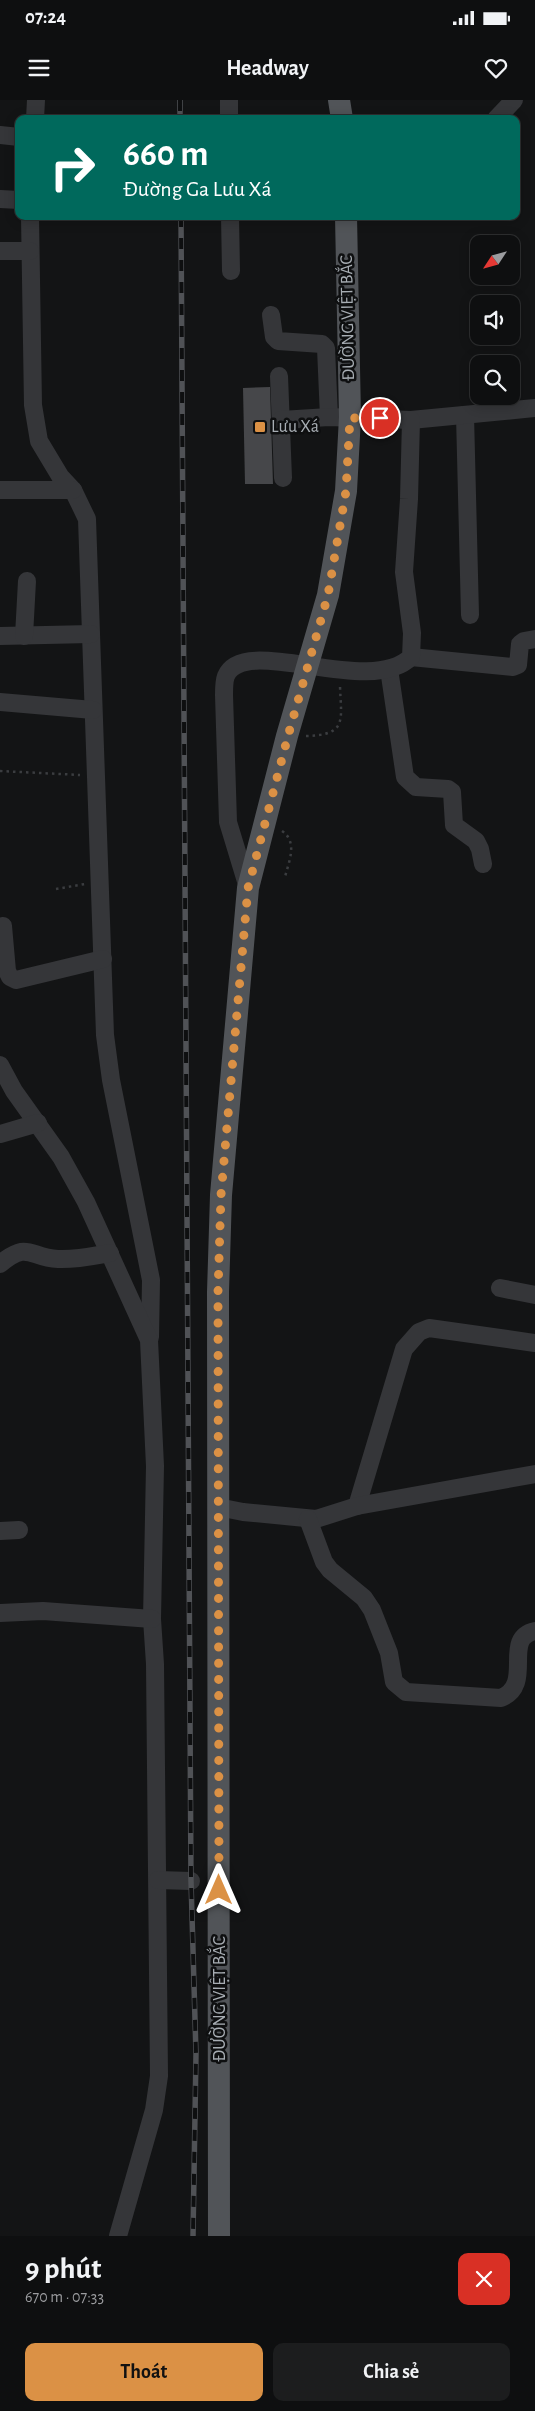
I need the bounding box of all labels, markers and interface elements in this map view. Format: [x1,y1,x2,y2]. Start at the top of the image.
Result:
text: 07:24 [25,8,66,27]
icon: menu [25,54,53,82]
icon: heart [482,54,510,82]
text: Headway [226,57,309,79]
icon: right [40,135,105,200]
text: 660 m [123,137,209,172]
text: Đường Ga Lưu Xá [123,178,272,200]
north arrow [470,235,520,285]
map controls [470,235,520,405]
street label: ĐƯỜNG VIỆT BẮC [333,255,358,381]
button: sound [470,295,520,345]
button: search [470,355,520,405]
pin [359,397,401,439]
icon: arrive [366,404,394,432]
place label: Lưu Xá [271,418,319,436]
marker: Lưu Xá [253,420,267,434]
position arrow [192,1863,244,1915]
street label: ĐƯỜNG VIỆT BẮC [206,1936,229,2062]
button: close [458,2253,510,2305]
text: 9 phút [25,2254,101,2284]
text: 670 m · 07:33 [25,2289,104,2305]
button: Thoát [25,2343,263,2401]
button: Chia sẻ [273,2343,510,2401]

